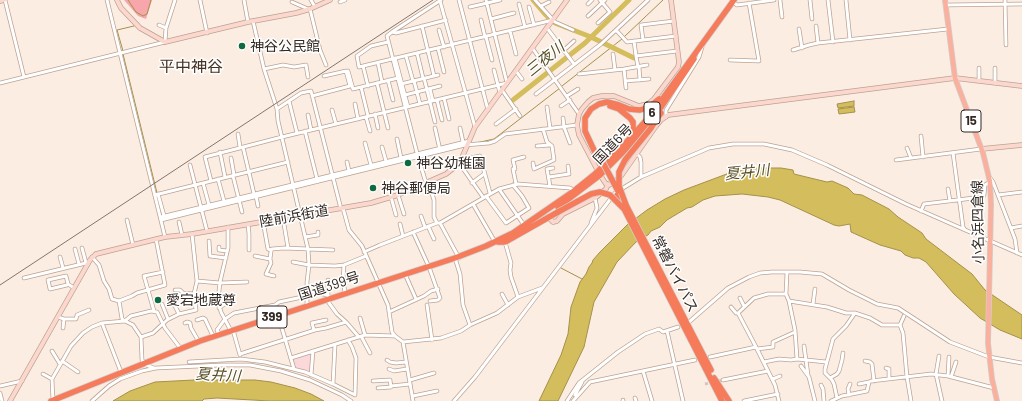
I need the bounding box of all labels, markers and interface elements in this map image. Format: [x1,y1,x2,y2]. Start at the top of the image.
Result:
place label: 神谷公民館 [250,38,320,54]
water label: 三夜川 [522,38,568,80]
marker: 神谷公民館 [237,41,247,51]
district label: 平中神谷 [159,57,223,77]
road number: 6 [644,102,660,124]
road number: 15 [961,110,981,132]
street label: 国道6号 [590,120,636,168]
place label: 神谷幼稚園 [416,155,486,171]
marker: 神谷幼稚園 [403,158,413,168]
water label: 夏井川 [724,161,770,183]
place label: 神谷郵便局 [381,180,451,196]
street label: 小名浜四倉線 [969,180,987,264]
marker: 神谷郵便局 [368,183,378,193]
street label: 陸前浜街道 [258,202,330,230]
street label: 常磐バイパス [648,233,702,315]
street label: 国道399号 [296,268,362,304]
place label: 愛宕地蔵尊 [166,292,236,308]
marker: 愛宕地蔵尊 [153,295,163,305]
road number: 399 [257,306,287,328]
water label: 夏井川 [195,365,241,385]

